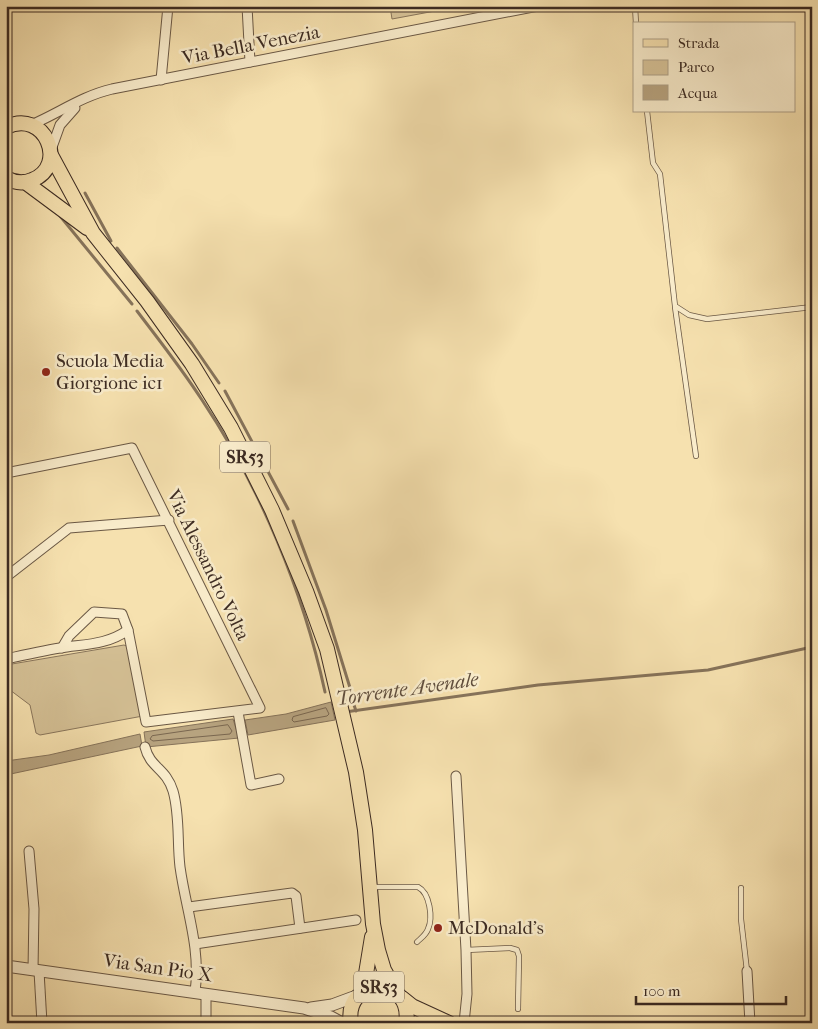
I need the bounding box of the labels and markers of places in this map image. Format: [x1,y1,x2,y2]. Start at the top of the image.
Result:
place label: Scuola Media Giorgione ic1 [56,350,164,394]
marker: Scuola Media Giorgione ic1 [40,366,52,378]
place label: McDonald's [448,917,544,939]
marker: McDonald's [432,922,444,934]

